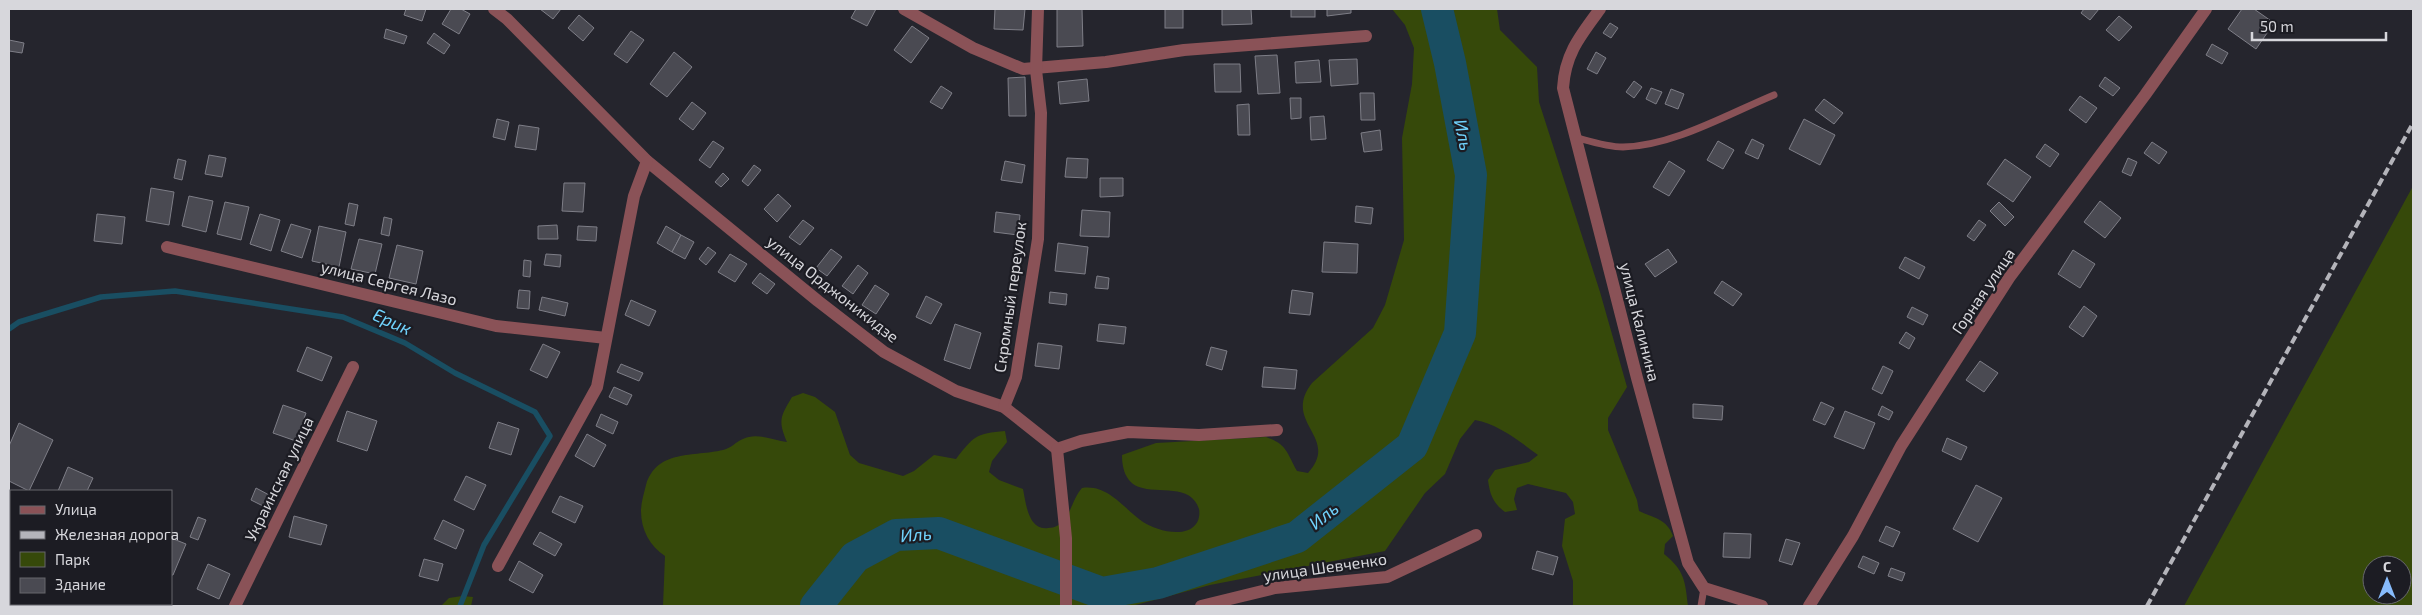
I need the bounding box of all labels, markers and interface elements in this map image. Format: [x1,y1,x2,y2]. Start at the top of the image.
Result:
scale bar [2252,10,2386,42]
text: 50 m [2260,17,2294,35]
water label: Иль [1450,117,1478,153]
street label: Скромный переулок [989,220,1031,374]
street label: улица Орджоникидзе [763,231,903,347]
street label: Горная улица [1947,244,2019,338]
street label: улица Сергея Лазо [319,256,459,310]
street label: улица Калинина [1616,260,1664,384]
water label: Ерик [370,303,416,339]
street label: Украинская улица [240,413,318,545]
legend [10,490,172,605]
water label: Иль [1304,497,1343,534]
text: Улица [55,500,97,518]
water label: Иль [899,522,933,546]
text: Железная дорога [55,525,179,543]
street label: улица Шевченко [1262,548,1388,586]
text: Парк [55,550,90,568]
north arrow [2362,555,2412,605]
text: С [2383,558,2391,575]
text: Здание [55,575,106,593]

